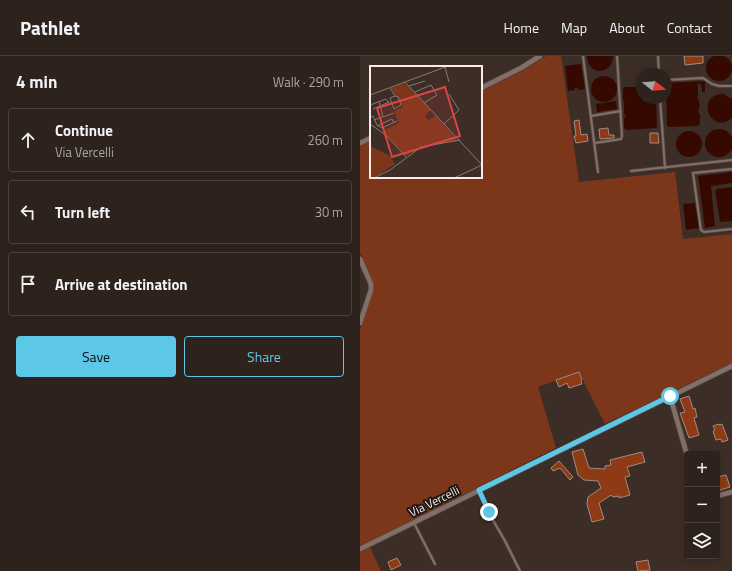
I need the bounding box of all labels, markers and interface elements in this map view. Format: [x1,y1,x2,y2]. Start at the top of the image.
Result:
text: Pathlet [20,13,80,42]
text: Home [504,17,539,38]
text: Map [561,17,587,38]
text: About [609,17,645,38]
text: Contact [667,17,712,38]
inset map [370,66,482,178]
north arrow [636,68,672,104]
text: 4 min [16,69,57,95]
text: Walk · 290 m [273,72,344,92]
text: Continue [55,119,113,142]
icon: ahead [17,129,39,151]
text: 260 m [307,130,343,150]
text: Via Vercelli [55,142,114,162]
icon: left [17,201,39,223]
text: Turn left [55,201,110,224]
text: 30 m [315,202,343,222]
icon: arrive [17,273,39,295]
text: Arrive at destination [55,273,188,296]
button: Save [16,336,176,377]
button: Share [184,336,344,377]
route start [661,387,679,405]
map controls [684,451,720,559]
button: + [684,451,720,487]
street label: Via Vercelli [405,481,463,521]
button: − [684,487,720,523]
route end [480,503,498,521]
button: layers [684,523,720,559]

